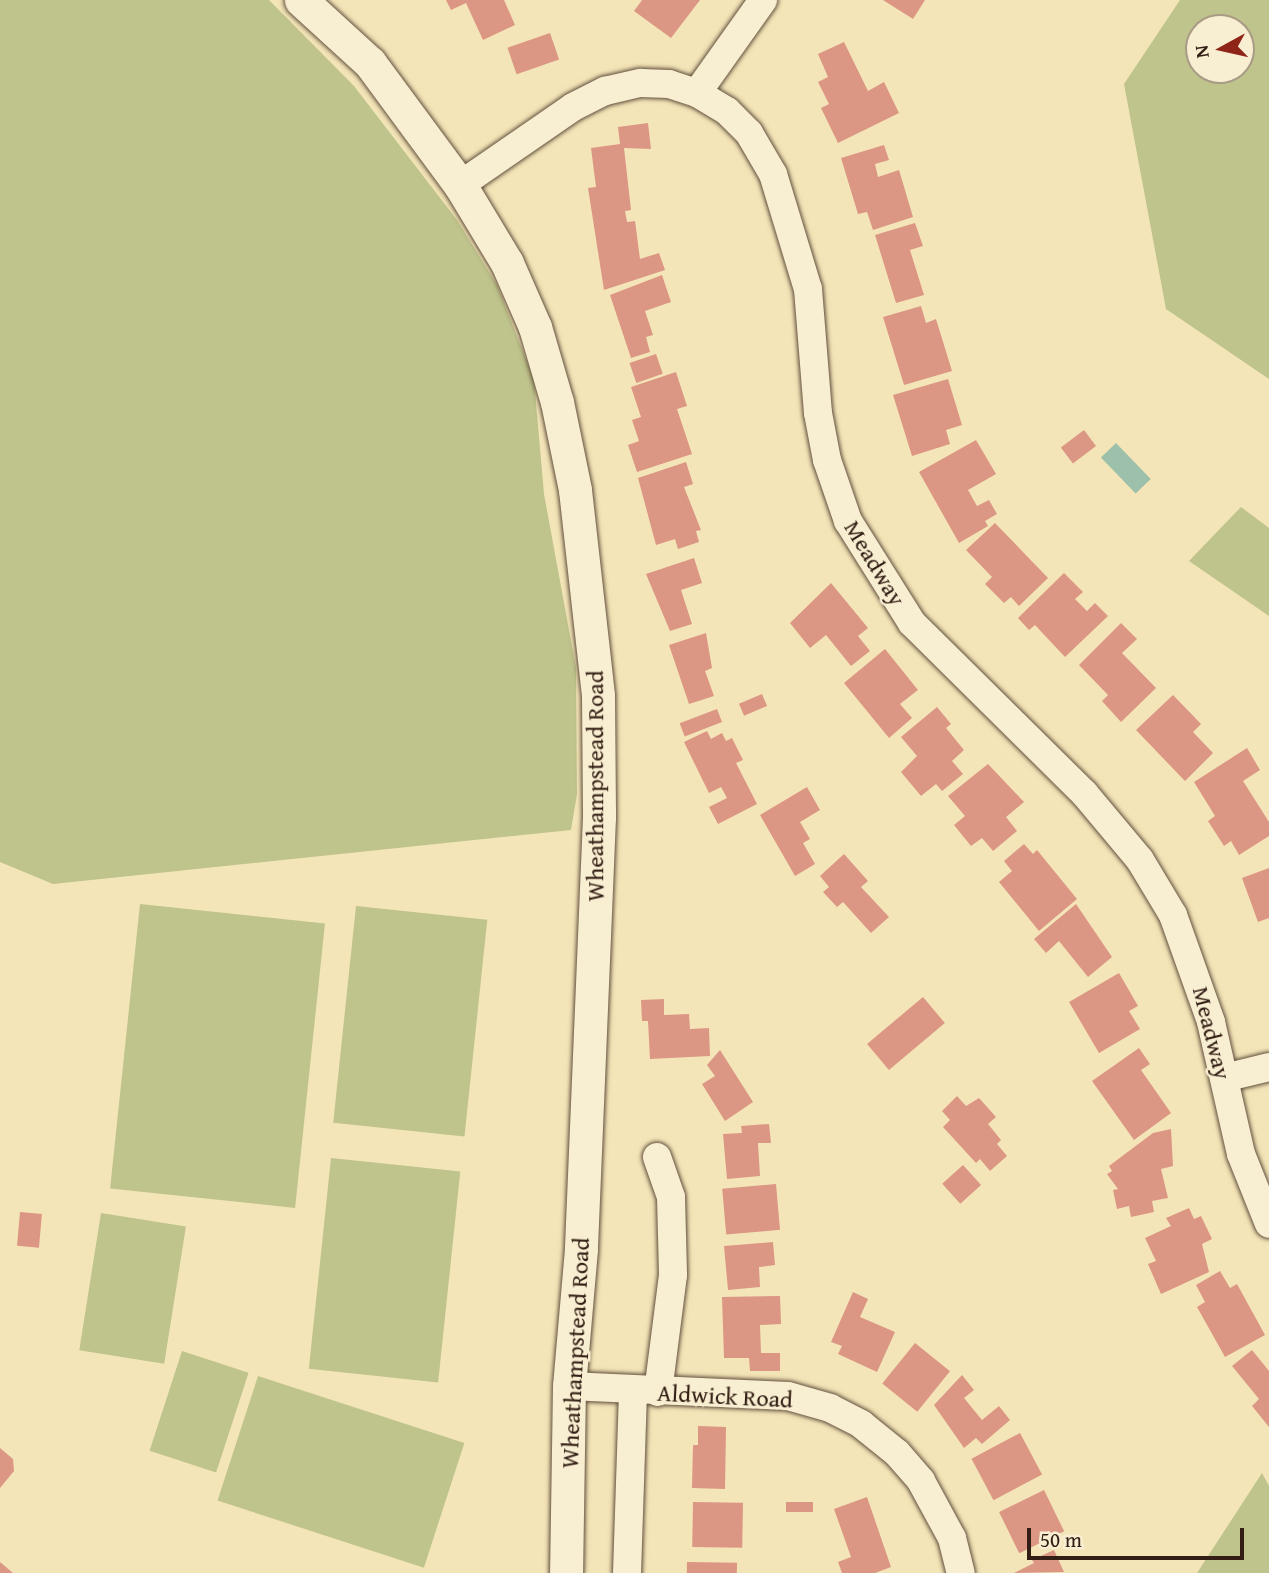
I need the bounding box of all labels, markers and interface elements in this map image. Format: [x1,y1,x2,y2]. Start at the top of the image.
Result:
north arrow [1185,14,1255,84]
text: N [1186,43,1216,60]
street label: Meadway [838,515,912,611]
street label: Wheathampstead Road [581,670,609,902]
street label: Meadway [1187,983,1237,1083]
street label: Wheathampstead Road [555,1237,595,1469]
street label: Aldwick Road [656,1378,794,1414]
scale bar [1031,1514,1248,1558]
text: 50 m [1040,1524,1082,1555]

